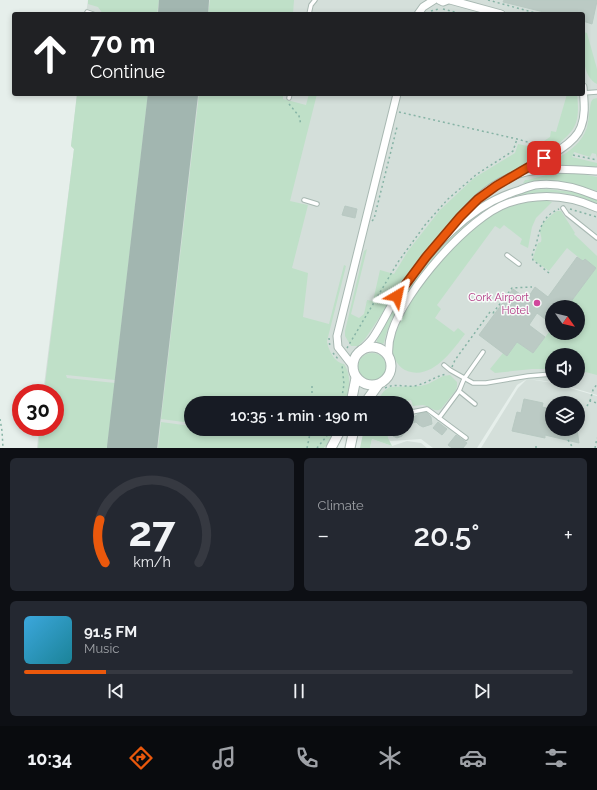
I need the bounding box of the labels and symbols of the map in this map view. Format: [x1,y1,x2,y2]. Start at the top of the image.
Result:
pin [527,141,561,175]
position arrow [376,275,418,317]
place label: Cork Airport Hotel [468,291,529,317]
marker: Cork Airport Hotel [532,298,542,308]
north arrow [545,300,585,340]
speed limit sign: 30 [12,384,64,436]

